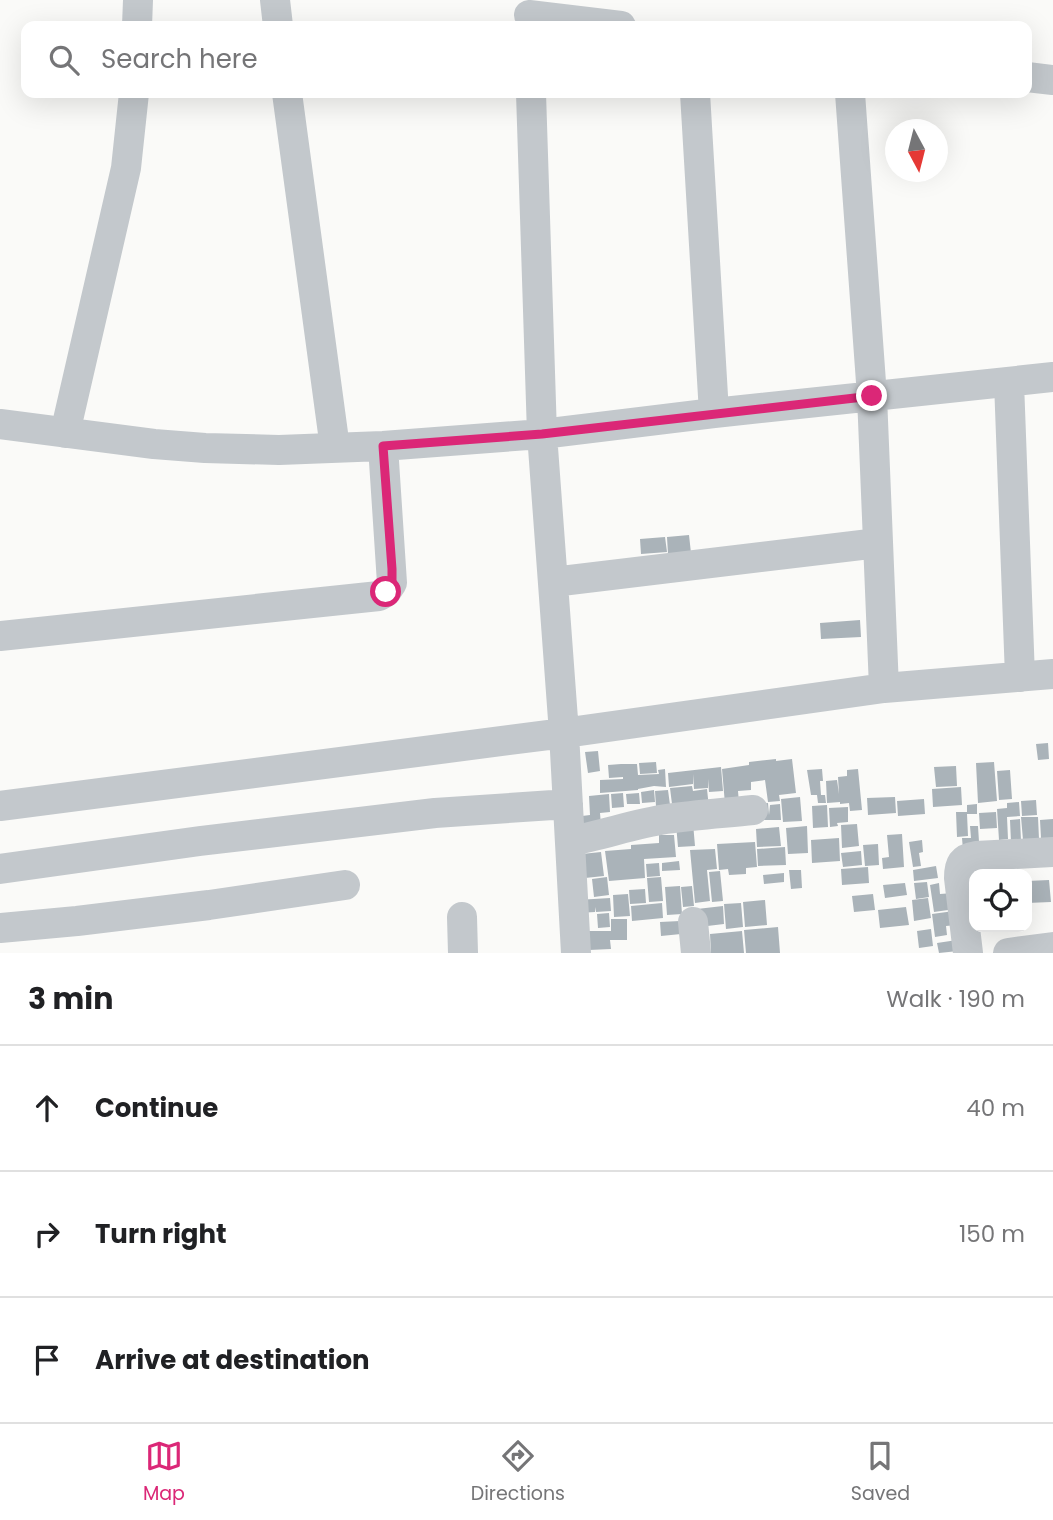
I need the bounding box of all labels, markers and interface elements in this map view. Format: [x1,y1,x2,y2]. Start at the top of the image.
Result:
search box [21,21,1032,98]
icon: search [45,41,83,79]
text: Search here [101,41,258,77]
north arrow [885,119,948,182]
route end [856,380,887,411]
route start [370,576,401,607]
map controls [969,869,1032,932]
button: locate [969,869,1032,932]
text: 3 min [28,977,113,1020]
text: Walk · 190 m [886,983,1025,1015]
icon: ahead [28,1089,66,1127]
text: Continue [95,1090,218,1126]
text: 40 m [966,1092,1025,1124]
icon: right [28,1215,66,1253]
text: Turn right [95,1216,227,1252]
text: 150 m [959,1218,1025,1250]
icon: arrive [28,1341,66,1379]
text: Arrive at destination [95,1342,370,1378]
tab: Map [143,1437,185,1508]
tab: Directions [471,1437,565,1508]
tab: Saved [851,1437,910,1508]

